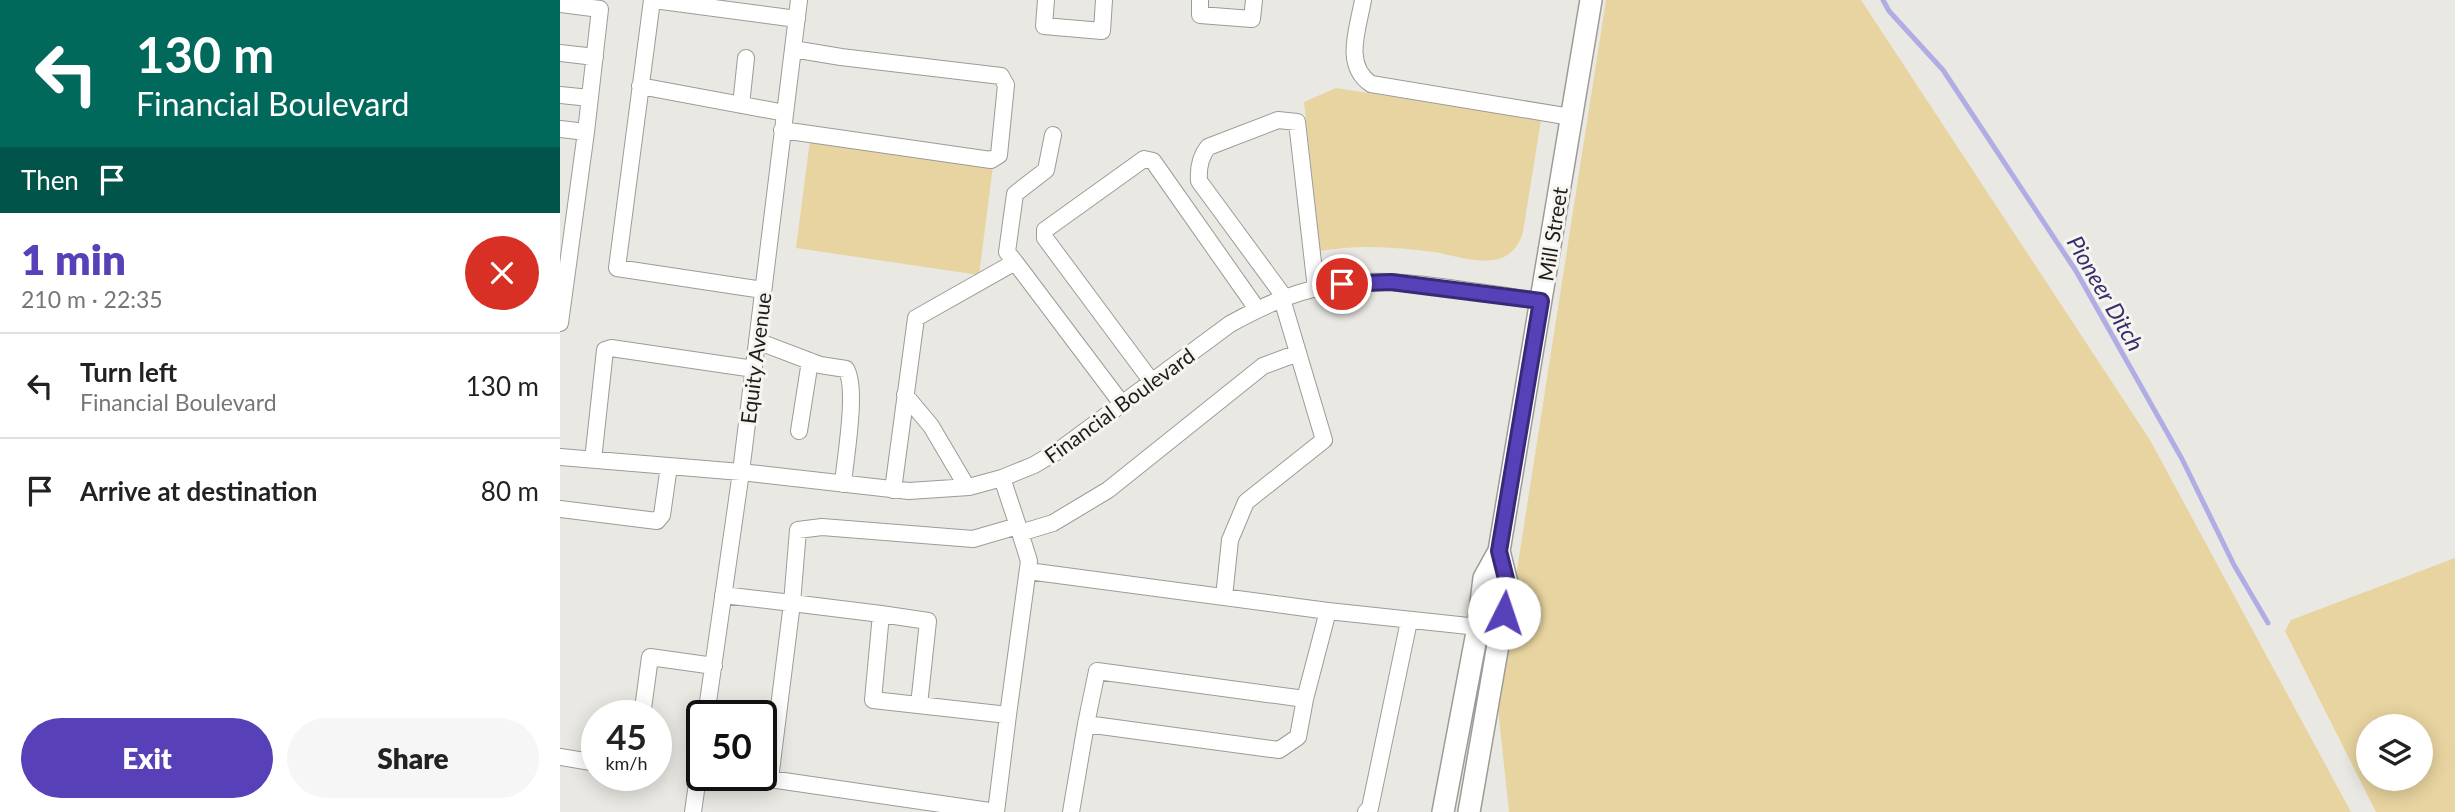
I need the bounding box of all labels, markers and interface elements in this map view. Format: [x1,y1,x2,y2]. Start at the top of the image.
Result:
text: 130 m [136,25,274,83]
icon: left [21,28,112,119]
text: Financial Boulevard [136,84,409,123]
icon: arrive [93,161,131,199]
text: Then [21,164,79,196]
street label: Mill Street [1532,185,1572,283]
water label: Pioneer Ditch [2062,230,2150,356]
text: 1 min [21,234,126,284]
button: close [465,236,539,310]
pin [1312,254,1372,314]
icon: arrive [1323,265,1361,303]
text: 210 m · 22:35 [21,285,163,313]
street label: Equity Avenue [735,291,775,425]
street label: Financial Boulevard [1039,342,1199,468]
text: Turn left [80,356,177,388]
icon: left [21,367,59,405]
text: 130 m [466,370,539,402]
text: Financial Boulevard [80,388,277,416]
icon: arrive [21,472,59,510]
text: Arrive at destination [80,475,317,507]
text: 80 m [481,475,539,507]
position arrow [1467,576,1541,650]
speed limit sign: 50 [686,700,777,791]
map controls [2356,714,2433,791]
button: layers [2356,714,2433,791]
text: 45 [606,715,647,757]
button: Exit [21,718,273,798]
button: Share [287,718,539,798]
text: km/h [605,752,648,774]

